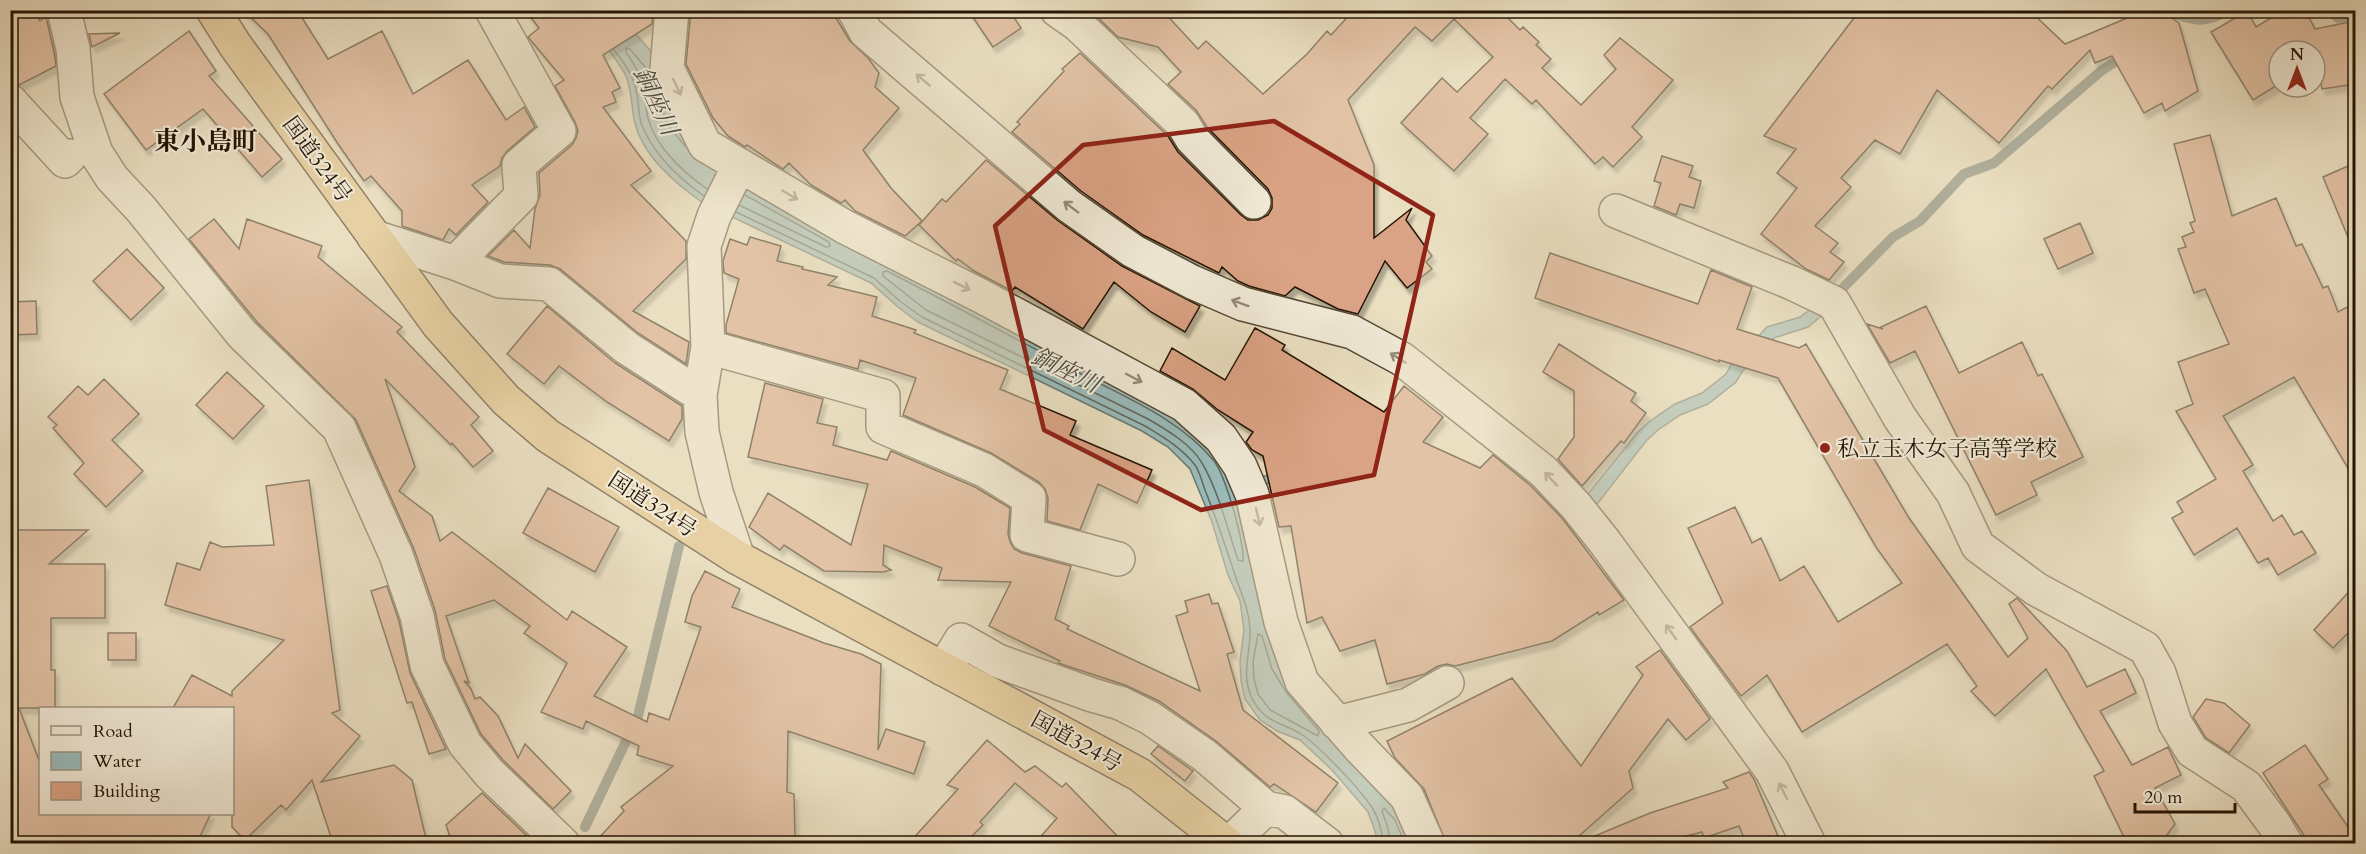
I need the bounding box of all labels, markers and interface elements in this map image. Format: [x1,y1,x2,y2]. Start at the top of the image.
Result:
north arrow [2267,39,2327,99]
text: N [2290,44,2304,66]
water label: 銅座川 [625,62,687,144]
one-way arrow [916,73,931,87]
one-way arrow [671,78,683,96]
street label: 国道324号 [276,110,359,209]
district label: 東小島町 [154,124,258,159]
one-way arrow [781,189,798,201]
one-way arrow [1064,200,1080,213]
one-way arrow [953,280,970,292]
one-way arrow [1231,296,1250,307]
water label: 銅座川 [1026,340,1108,402]
one-way arrow [1390,351,1407,363]
one-way arrow [1125,372,1142,384]
place label: 私立玉木女子高等学校 [1837,434,2057,464]
marker: 私立玉木女子高等学校 [1818,441,1832,455]
street label: 国道324号 [602,465,702,545]
one-way arrow [1543,471,1558,486]
one-way arrow [1252,508,1264,527]
one-way arrow [1664,625,1677,641]
street label: 国道324号 [1026,705,1127,779]
legend [39,707,234,815]
text: Road [93,719,133,744]
text: Water [92,749,142,774]
scale bar [2135,776,2236,814]
text: Building [93,779,161,804]
one-way arrow [1776,783,1788,801]
text: 20 m [2144,785,2183,810]

